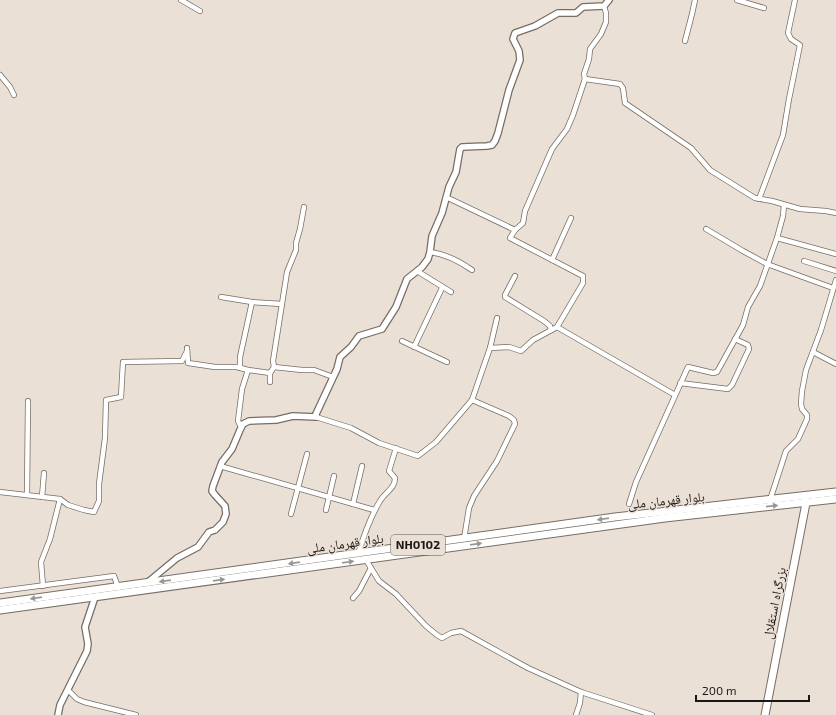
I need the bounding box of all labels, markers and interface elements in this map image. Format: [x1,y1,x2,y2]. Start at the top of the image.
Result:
street label: بلوار قهرمان ملی [627,488,705,513]
one-way arrow [766,503,778,510]
one-way arrow [597,516,609,522]
street label: بلوار قهرمان ملی [306,530,385,557]
road number: NH0102 [391,535,445,555]
one-way arrow [470,541,483,547]
one-way arrow [342,559,354,565]
one-way arrow [288,560,300,566]
street label: بزرگراه استقلال [759,566,790,640]
one-way arrow [213,577,225,583]
one-way arrow [159,578,171,584]
one-way arrow [30,595,42,601]
scale bar [696,677,809,703]
text: 200 m [702,683,736,697]

